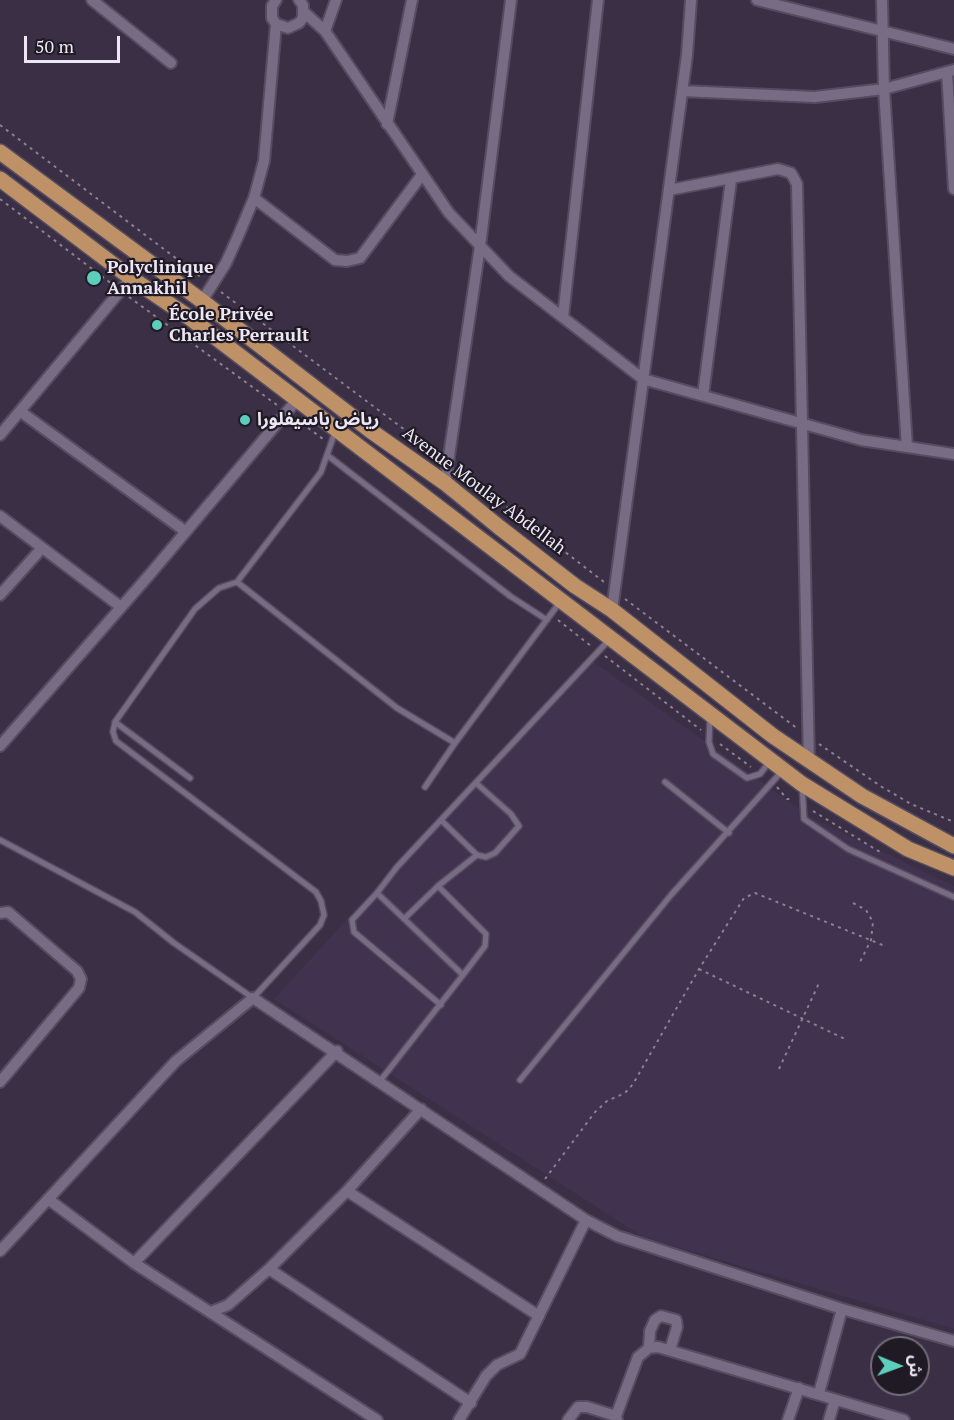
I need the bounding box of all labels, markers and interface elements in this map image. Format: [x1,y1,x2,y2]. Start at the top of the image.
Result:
scale bar [27,24,123,62]
text: 50 m [35,34,74,58]
place label: Polyclinique Annakhil [107,257,214,300]
marker: Polyclinique Annakhil [85,269,103,287]
place label: École Privée Charles Perrault [169,304,309,346]
marker: École Privée Charles Perrault [150,318,164,332]
place label: رياض باسيفلورا [257,409,379,431]
marker: رياض باسيفلورا [238,413,252,427]
street label: Avenue Moulay Abdellah [398,423,570,559]
north arrow [870,1336,930,1396]
text: ش [905,1355,927,1377]

